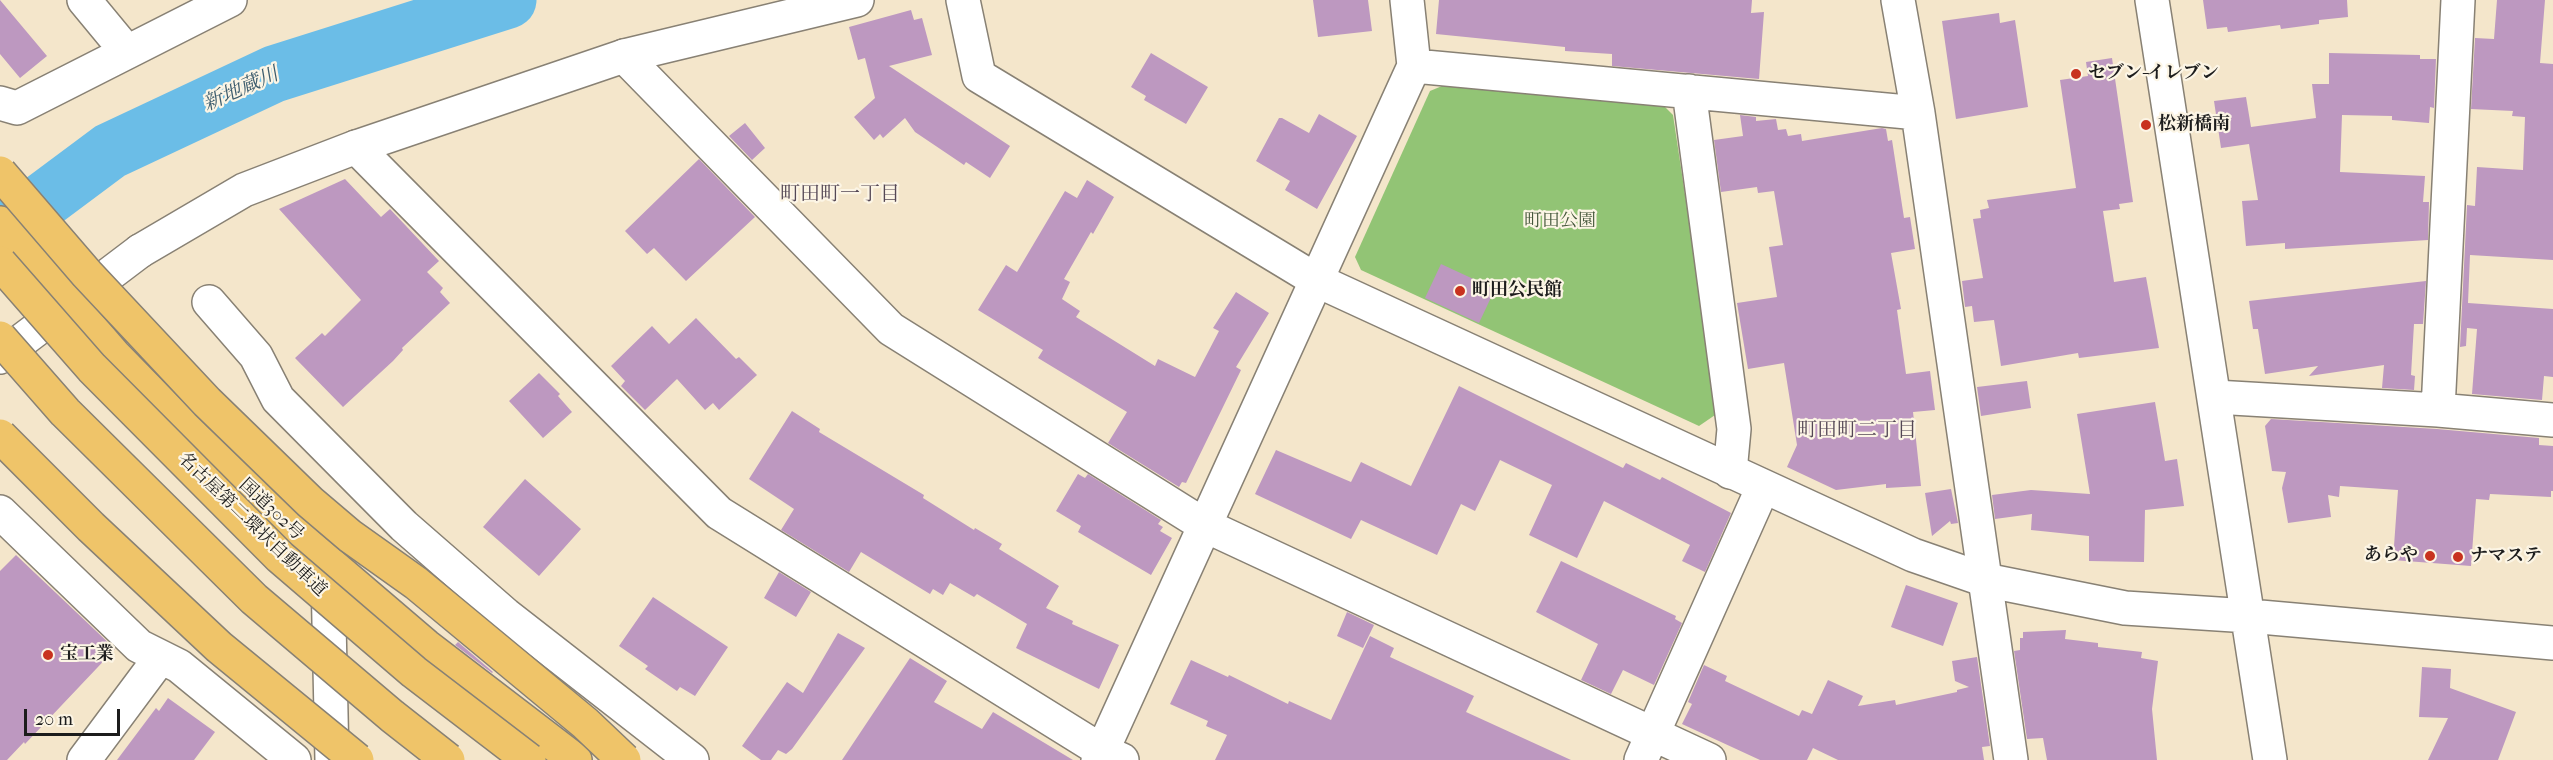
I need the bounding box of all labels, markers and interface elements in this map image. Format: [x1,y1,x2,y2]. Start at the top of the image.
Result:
water label: 新地蔵川 [200,63,282,117]
place label: セブン-イレブン [2088,63,2219,85]
marker: セブン-イレブン [2069,67,2083,81]
place label: 松新橋南 [2158,114,2230,136]
marker: 松新橋南 [2139,118,2153,132]
district label: 町田町一丁目 [780,183,900,207]
park label: 町田公園 [1524,211,1596,233]
place label: 町田公民館 [1472,280,1562,302]
marker: 町田公民館 [1453,284,1467,298]
district label: 町田町二丁目 [1797,419,1917,443]
street label: 名古屋第二環状自動車道 [173,448,331,602]
street label: 国道302号 [234,475,308,545]
place label: あらや [2364,545,2418,567]
place label: ナマステ [2470,546,2542,568]
marker: あらや [2423,549,2437,563]
marker: ナマステ [2451,550,2465,564]
place label: 宝工業 [60,644,114,666]
marker: 宝工業 [41,648,55,662]
scale bar [27,697,123,735]
text: 20 m [35,709,73,730]

